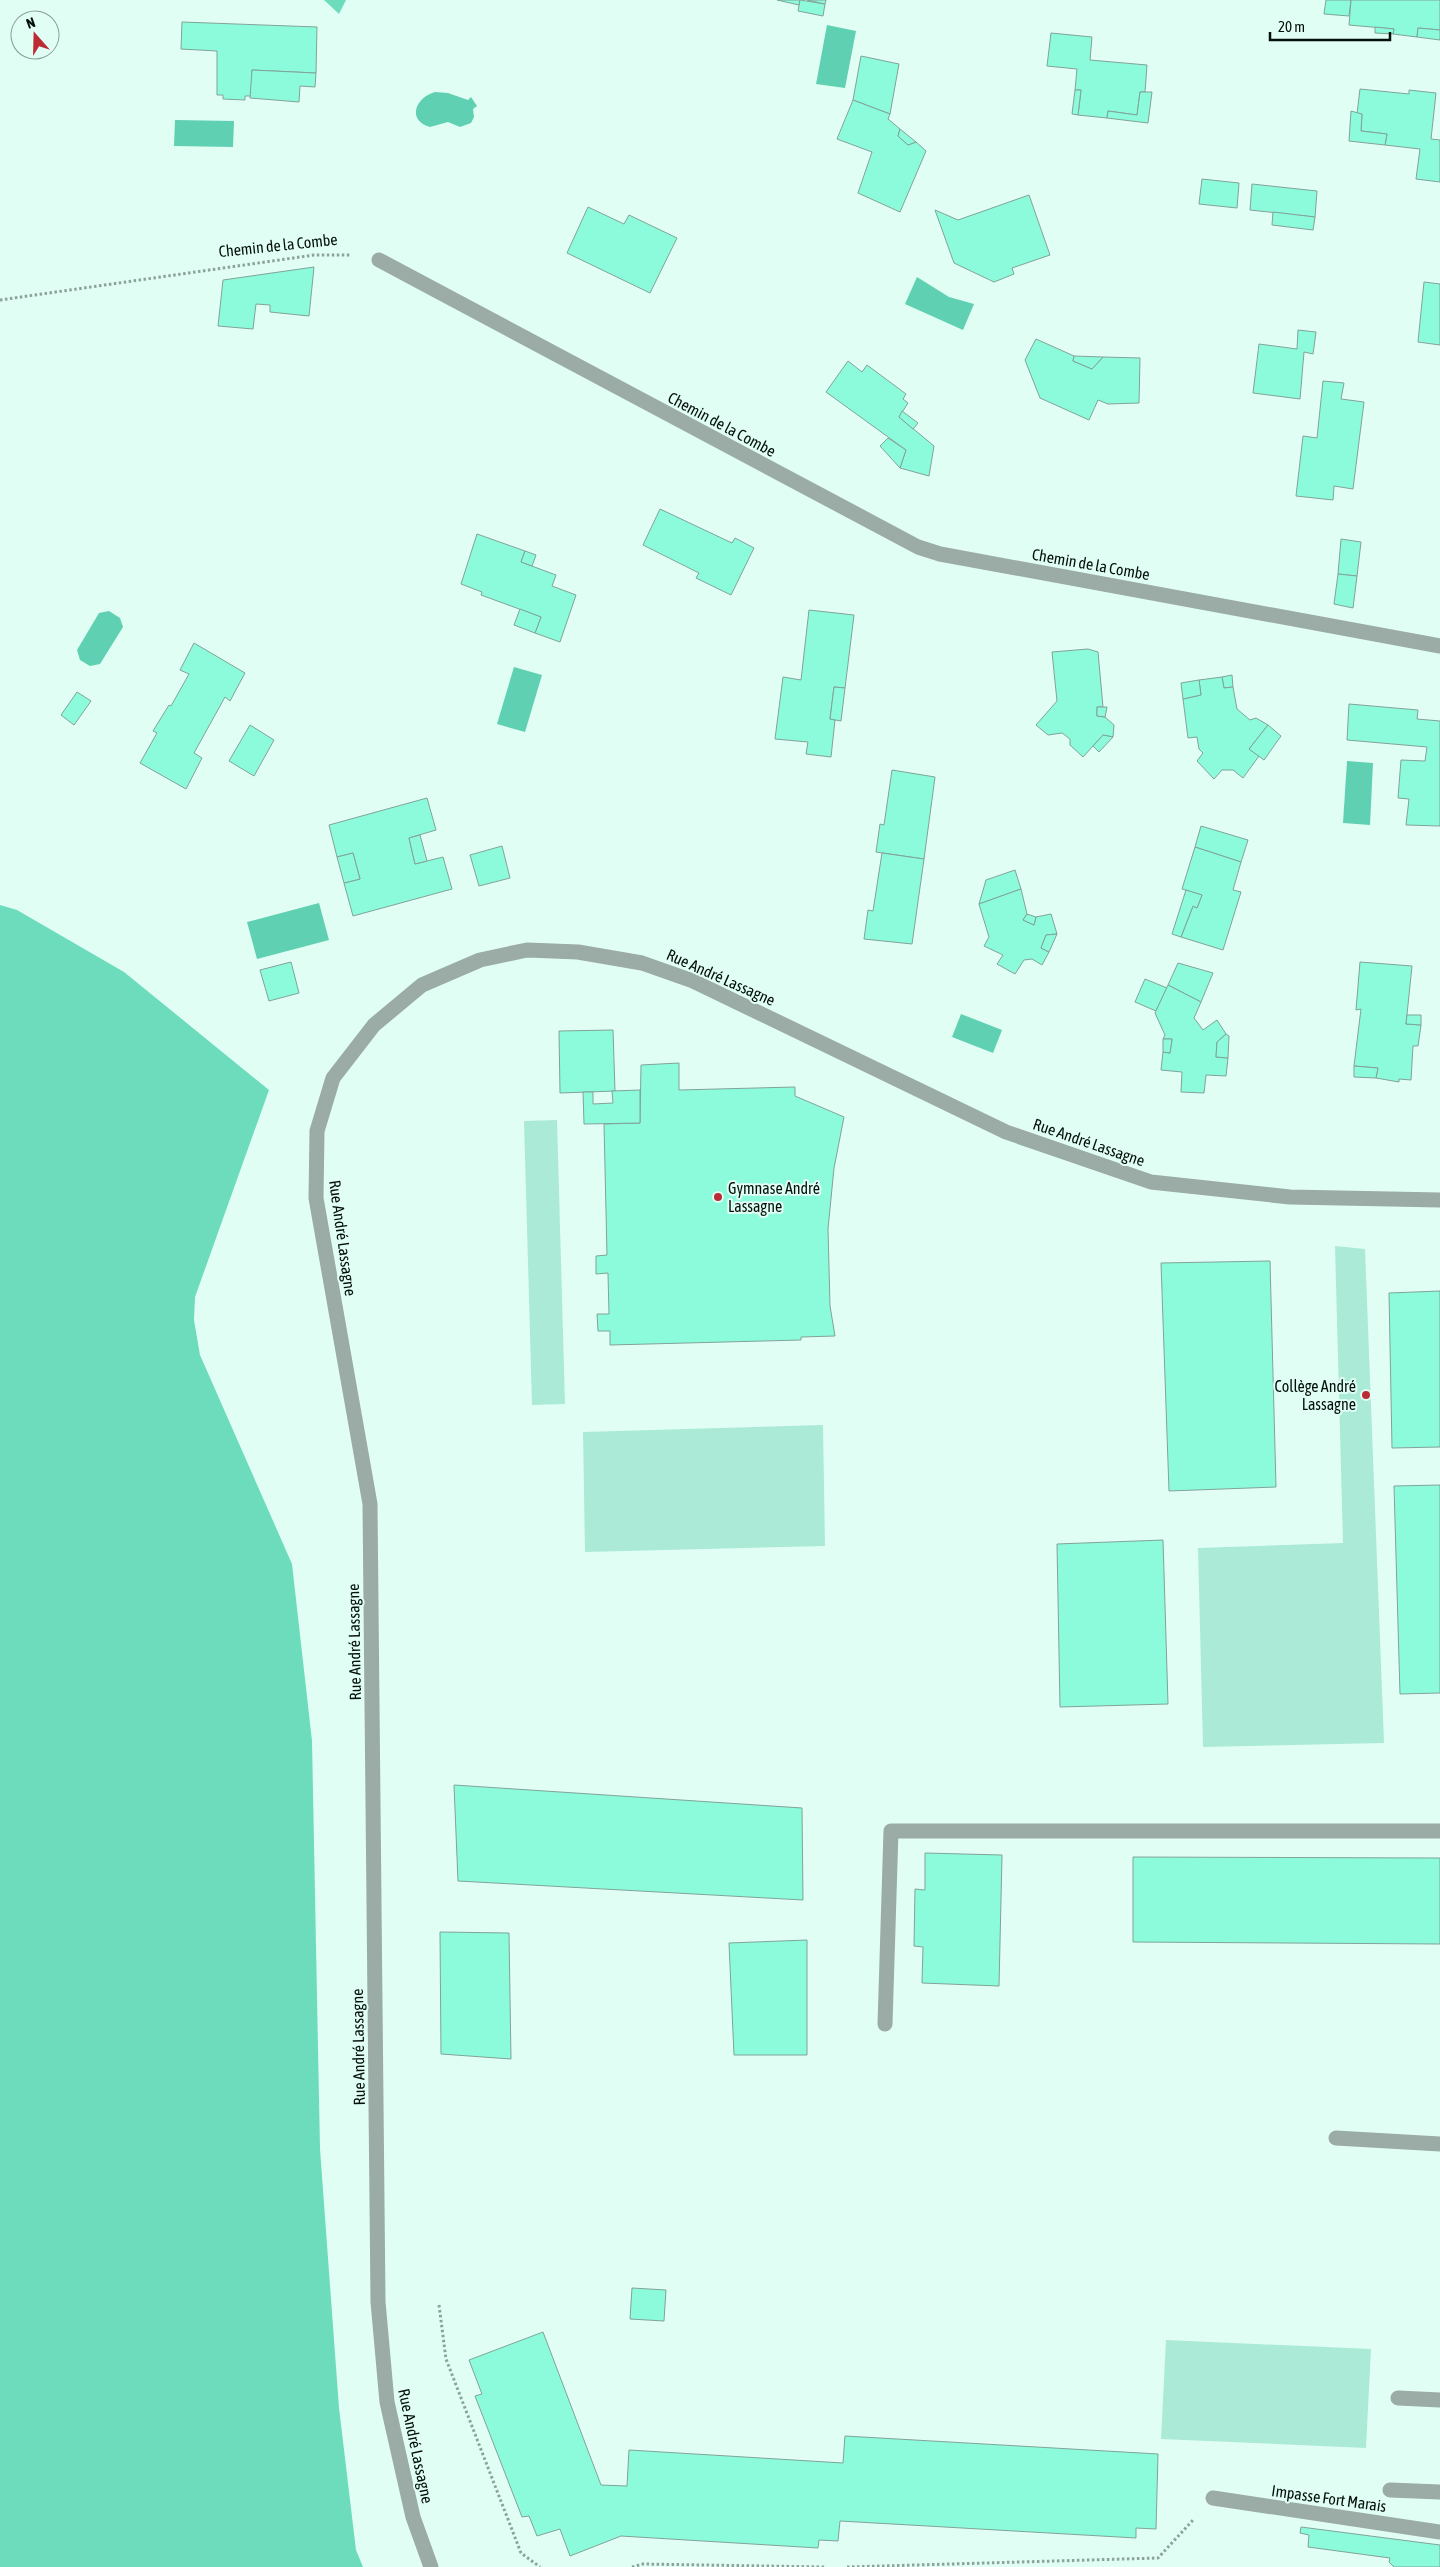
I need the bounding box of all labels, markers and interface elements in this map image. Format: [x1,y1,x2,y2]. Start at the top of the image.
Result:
north arrow [10,10,60,60]
scale bar [1270,10,1390,42]
text: N [24,14,37,32]
text: 20 m [1278,18,1305,35]
street label: Chemin de la Combe [218,230,338,260]
street label: Chemin de la Combe [665,388,779,460]
street label: Chemin de la Combe [1031,545,1151,583]
street label: Rue André Lassagne [664,945,778,1010]
street label: Rue André Lassagne [1031,1114,1147,1170]
street label: Rue André Lassagne [325,1179,360,1297]
place label: Gymnase André Lassagne [728,1179,820,1216]
marker: Gymnase André Lassagne [712,1191,724,1203]
place label: Collège André Lassagne [1275,1377,1356,1414]
marker: Collège André Lassagne [1360,1389,1372,1401]
street label: Rue André Lassagne [344,1583,365,1701]
street label: Rue André Lassagne [348,1988,369,2106]
street label: Rue André Lassagne [394,2387,437,2505]
street label: Impasse Fort Marais [1270,2481,1388,2516]

